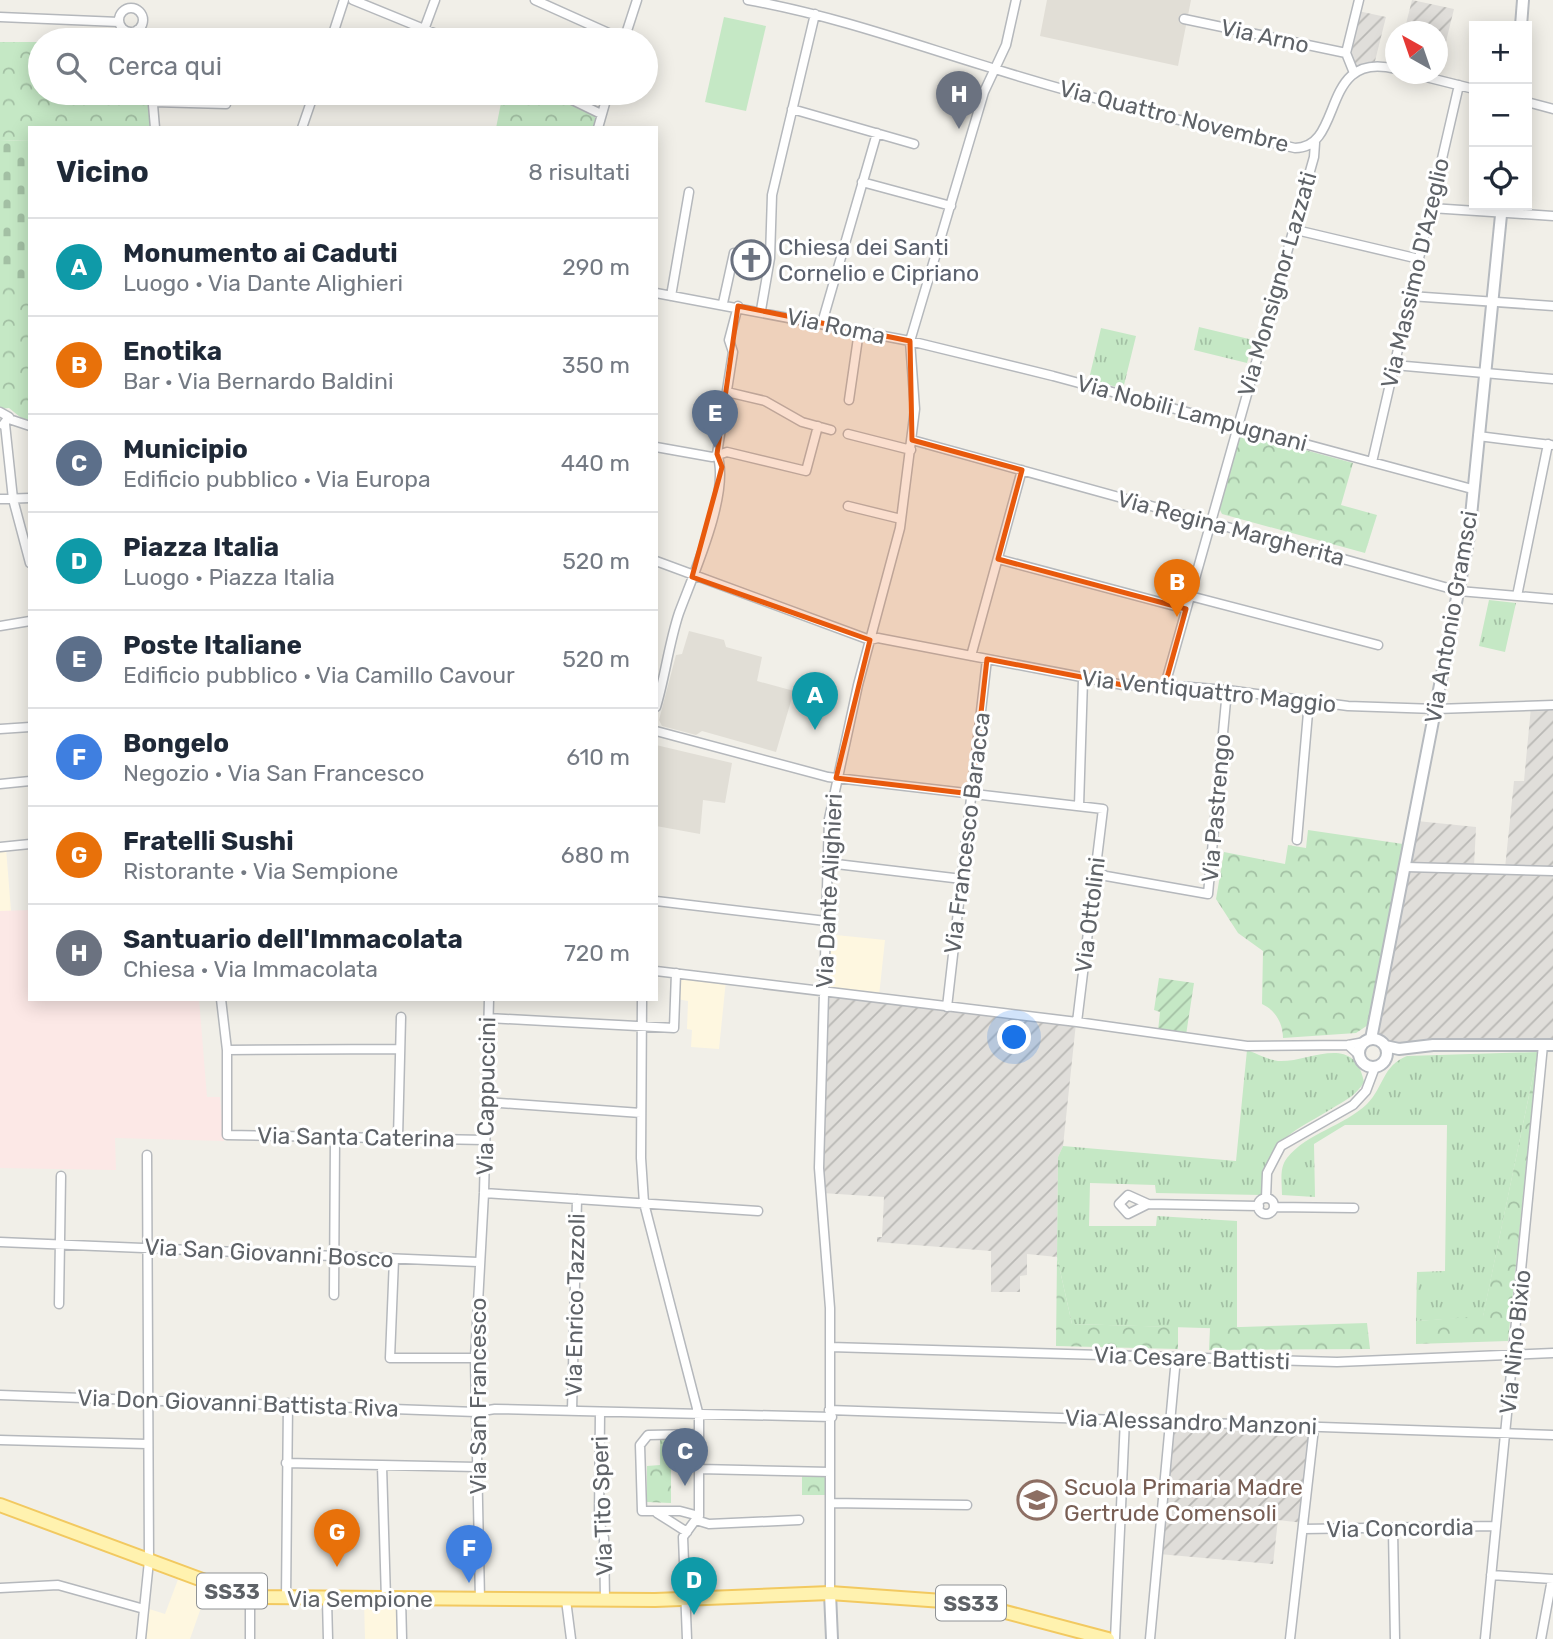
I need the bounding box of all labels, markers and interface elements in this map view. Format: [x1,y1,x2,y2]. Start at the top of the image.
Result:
street label: Via Arno [1218,13,1312,59]
north arrow [1385,21,1448,84]
map controls [1469,21,1532,210]
button: + [1469,21,1532,84]
search box [28,28,658,105]
icon: search [52,48,90,86]
text: Cerca qui [108,51,222,82]
pin: H [936,71,982,129]
street label: Via Quattro Novembre [1056,74,1292,158]
button: − [1469,84,1532,147]
button: locate [1469,147,1532,210]
text: Vicino [56,154,149,190]
street label: Via Massimo D'Azeglio [1375,155,1455,391]
text: 8 risultati [528,158,630,186]
street label: Via Monsignor Lazzati [1231,168,1323,400]
place label: Chiesa dei Santi Cornelio e Cipriano [778,233,979,287]
text: Monumento ai Caduti [123,238,398,269]
church icon: Chiesa dei Santi Cornelio e Cipriano [730,239,772,281]
text: A [71,253,87,281]
text: 290 m [562,253,630,281]
text: Luogo · Via Dante Alighieri [123,269,403,297]
street label: Via Roma [784,302,888,350]
text: Enotika [123,336,222,367]
text: B [71,351,87,379]
text: 350 m [562,351,630,379]
text: Bar · Via Bernardo Baldini [123,367,393,395]
street label: Via Nobili Lampugnani [1074,369,1310,457]
pin: E [692,390,738,448]
text: Municipio [123,434,248,465]
text: C [71,449,87,477]
text: 440 m [561,449,630,477]
text: Edificio pubblico · Via Europa [123,465,431,493]
street label: Via Regina Margherita [1114,484,1348,572]
street label: Via Antonio Gramsci [1419,509,1483,725]
text: Piazza Italia [123,532,279,563]
text: D [71,547,87,575]
text: 520 m [562,547,630,575]
pin: B [1154,559,1200,617]
text: Luogo · Piazza Italia [123,563,335,591]
text: Poste Italiane [123,630,302,661]
text: E [72,645,86,673]
text: 520 m [562,645,630,673]
text: Edificio pubblico · Via Camillo Cavour [123,661,515,689]
street label: Via Ventiquattro Maggio [1080,664,1338,718]
pin: A [792,672,838,730]
street label: Via Francesco Baracca [938,710,996,956]
text: Bongelo [123,728,229,759]
street label: Via Pastrengo [1196,733,1236,883]
text: F [72,743,86,771]
text: 610 m [566,743,630,771]
text: Negozio · Via San Francesco [123,759,424,787]
street label: Via Dante Alighieri [810,793,848,989]
text: Fratelli Sushi [123,826,294,857]
text: G [71,841,87,869]
text: 680 m [561,841,630,869]
street label: Via Ottolini [1069,856,1111,974]
text: Ristorante · Via Sempione [123,857,398,885]
text: Santuario dell'Immacolata [123,924,463,955]
text: H [70,939,88,967]
text: 720 m [564,939,630,967]
text: Chiesa · Via Immacolata [123,955,378,983]
street label: Via Cappuccini [471,1016,501,1176]
your location [997,1020,1031,1054]
street label: Via Santa Caterina [257,1121,455,1153]
street label: Via Enrico Tazzoli [559,1213,591,1397]
street label: Via San Giovanni Bosco [144,1232,394,1274]
street label: Via Nino Bixio [1493,1268,1537,1416]
street label: Via San Francesco [464,1298,492,1494]
street label: Via Cesare Battisti [1093,1341,1291,1375]
street label: Via Don Giovanni Battista Riva [77,1383,399,1423]
street label: Via Alessandro Manzoni [1064,1404,1318,1440]
pin: C [662,1428,708,1486]
street label: Via Tito Speri [586,1435,618,1577]
place label: Scuola Primaria Madre Gertrude Comensoli [1064,1473,1303,1527]
school or university icon: Scuola Primaria Madre Gertrude Comensoli [1016,1479,1058,1521]
pin: G [314,1509,360,1567]
street label: Via Concordia [1326,1513,1474,1543]
pin: F [446,1525,492,1583]
pin: D [671,1557,717,1615]
road number: SS33 [197,1574,267,1608]
street label: Via Sempione [287,1585,433,1613]
road number: SS33 [936,1586,1006,1620]

